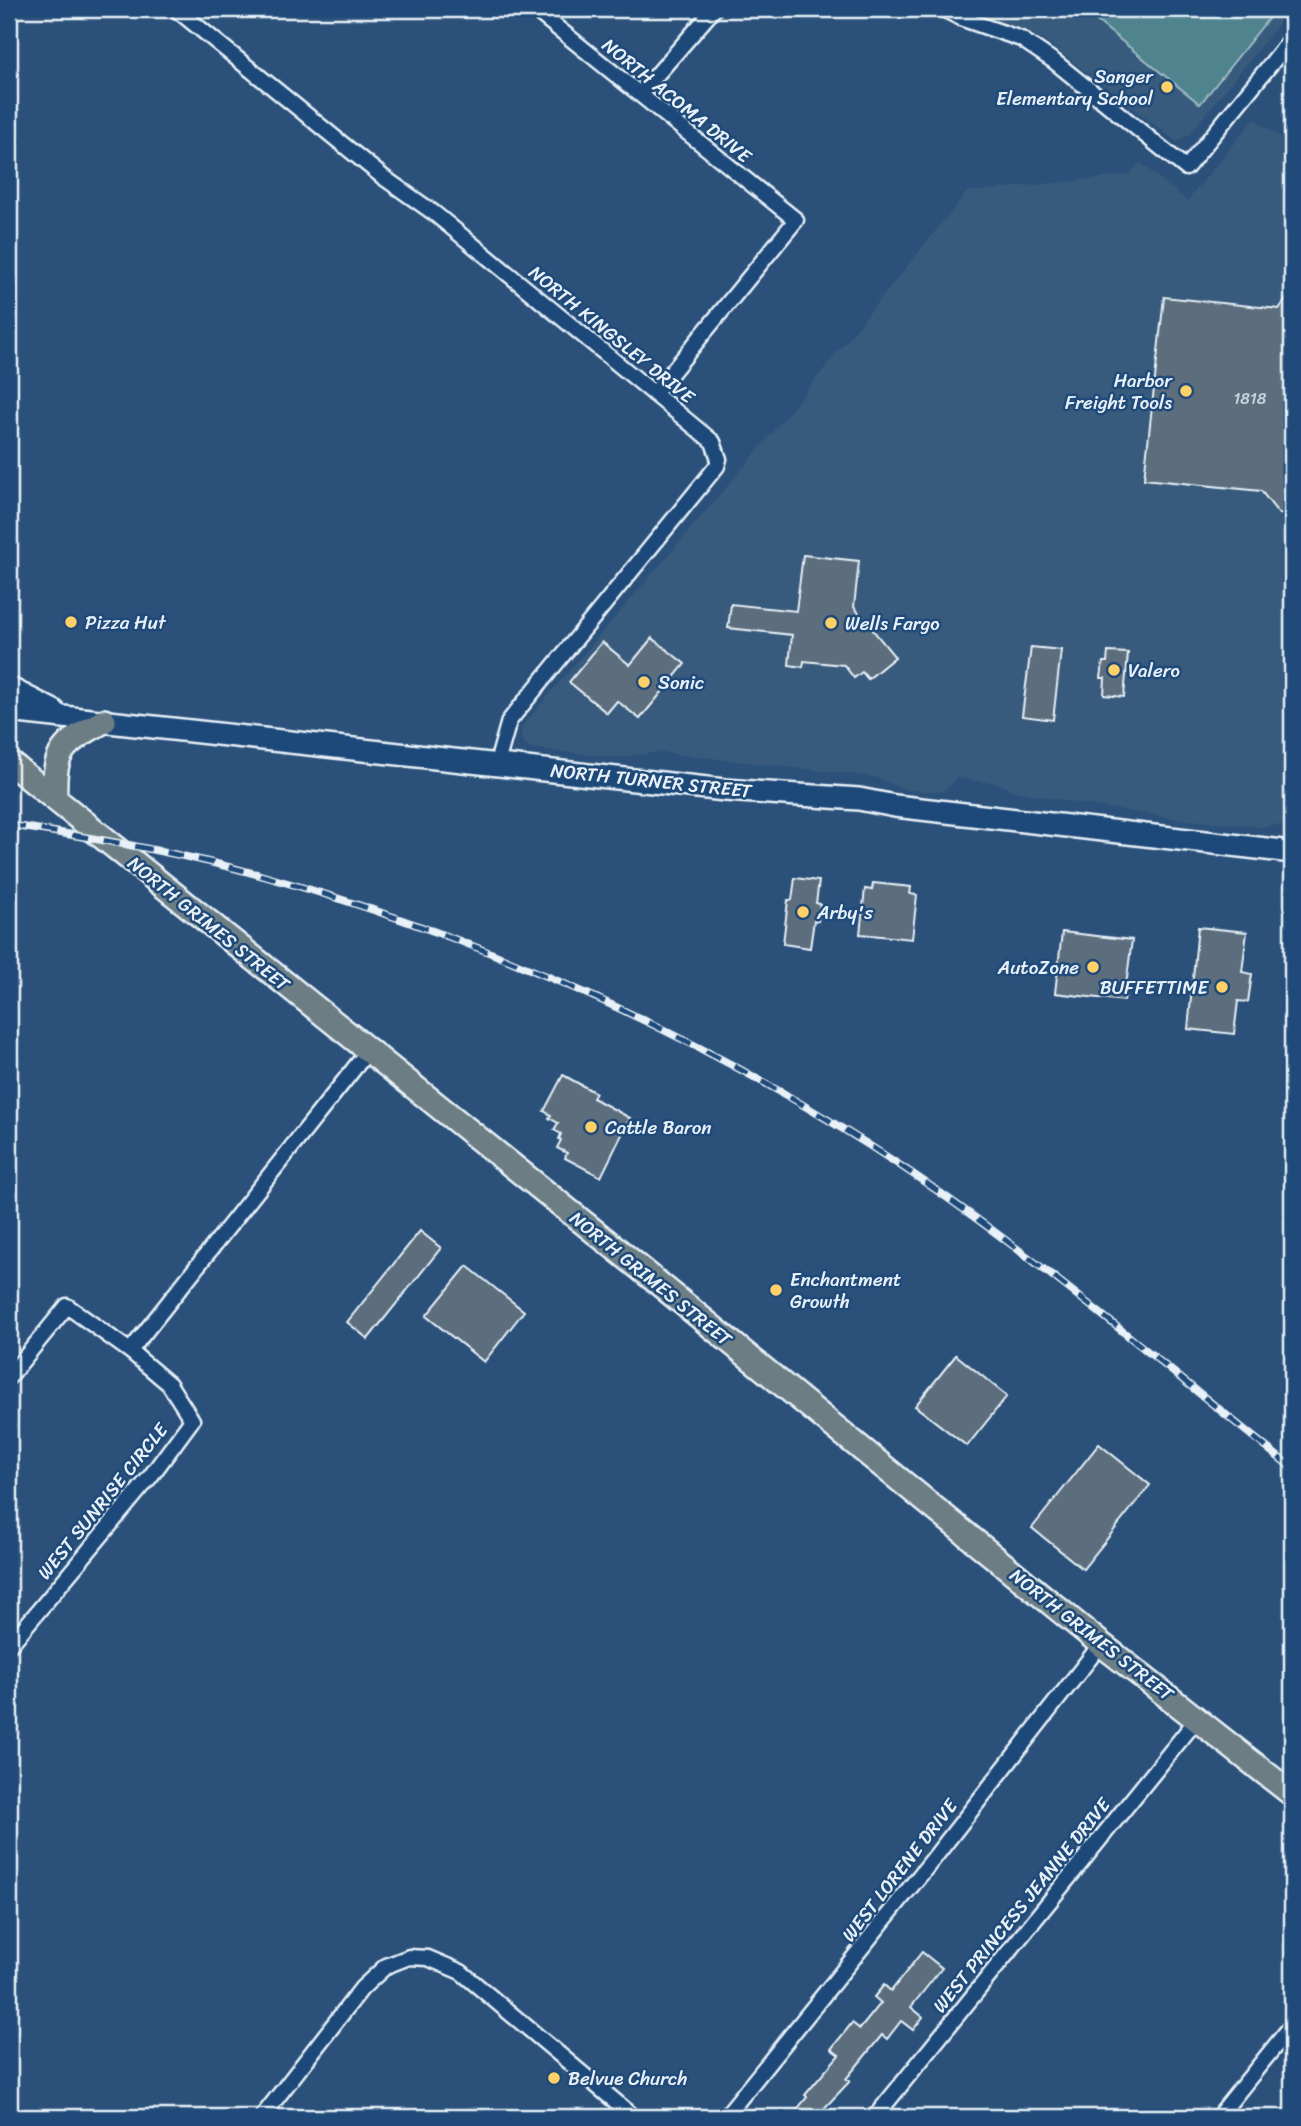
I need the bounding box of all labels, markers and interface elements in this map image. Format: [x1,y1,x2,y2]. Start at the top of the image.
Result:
street label: NORTH ACOMA DRIVE [595,29,760,172]
place label: Sanger Elementary School [996,60,1154,115]
marker: Sanger Elementary School [1159,79,1175,95]
street label: NORTH KINGSLEY DRIVE [521,257,703,413]
place label: Harbor Freight Tools [1065,364,1173,419]
marker: Harbor Freight Tools [1178,383,1194,399]
house number: 1818 [1233,384,1267,413]
place label: Pizza Hut [85,606,167,639]
place label: Wells Fargo [845,607,940,640]
marker: Pizza Hut [63,614,79,630]
marker: Wells Fargo [823,615,839,631]
place label: Valero [1128,654,1180,687]
marker: Valero [1106,662,1122,678]
place label: Sonic [658,666,705,699]
marker: Sonic [636,674,652,690]
street label: NORTH TURNER STREET [549,754,754,808]
street label: NORTH GRIMES STREET [120,847,298,1001]
place label: Arby's [816,896,873,929]
marker: Arby's [795,904,811,920]
place label: AutoZone [997,951,1079,984]
marker: AutoZone [1085,959,1101,975]
place label: BUFFETTIME [1100,971,1209,1004]
marker: BUFFETTIME [1214,979,1230,995]
place label: Cattle Baron [605,1111,712,1144]
marker: Cattle Baron [583,1119,599,1135]
street label: NORTH GRIMES STREET [562,1202,740,1356]
place label: Enchantment Growth [790,1263,901,1318]
marker: Enchantment Growth [768,1282,784,1298]
street label: WEST SUNRISE CIRCLE [29,1414,177,1587]
street label: NORTH GRIMES STREET [1002,1559,1182,1710]
street label: WEST PRINCESS JEANNE DRIVE [924,1789,1120,2020]
street label: WEST LORENE DRIVE [833,1790,967,1949]
place label: Belvue Church [568,2062,688,2095]
marker: Belvue Church [546,2070,562,2086]

